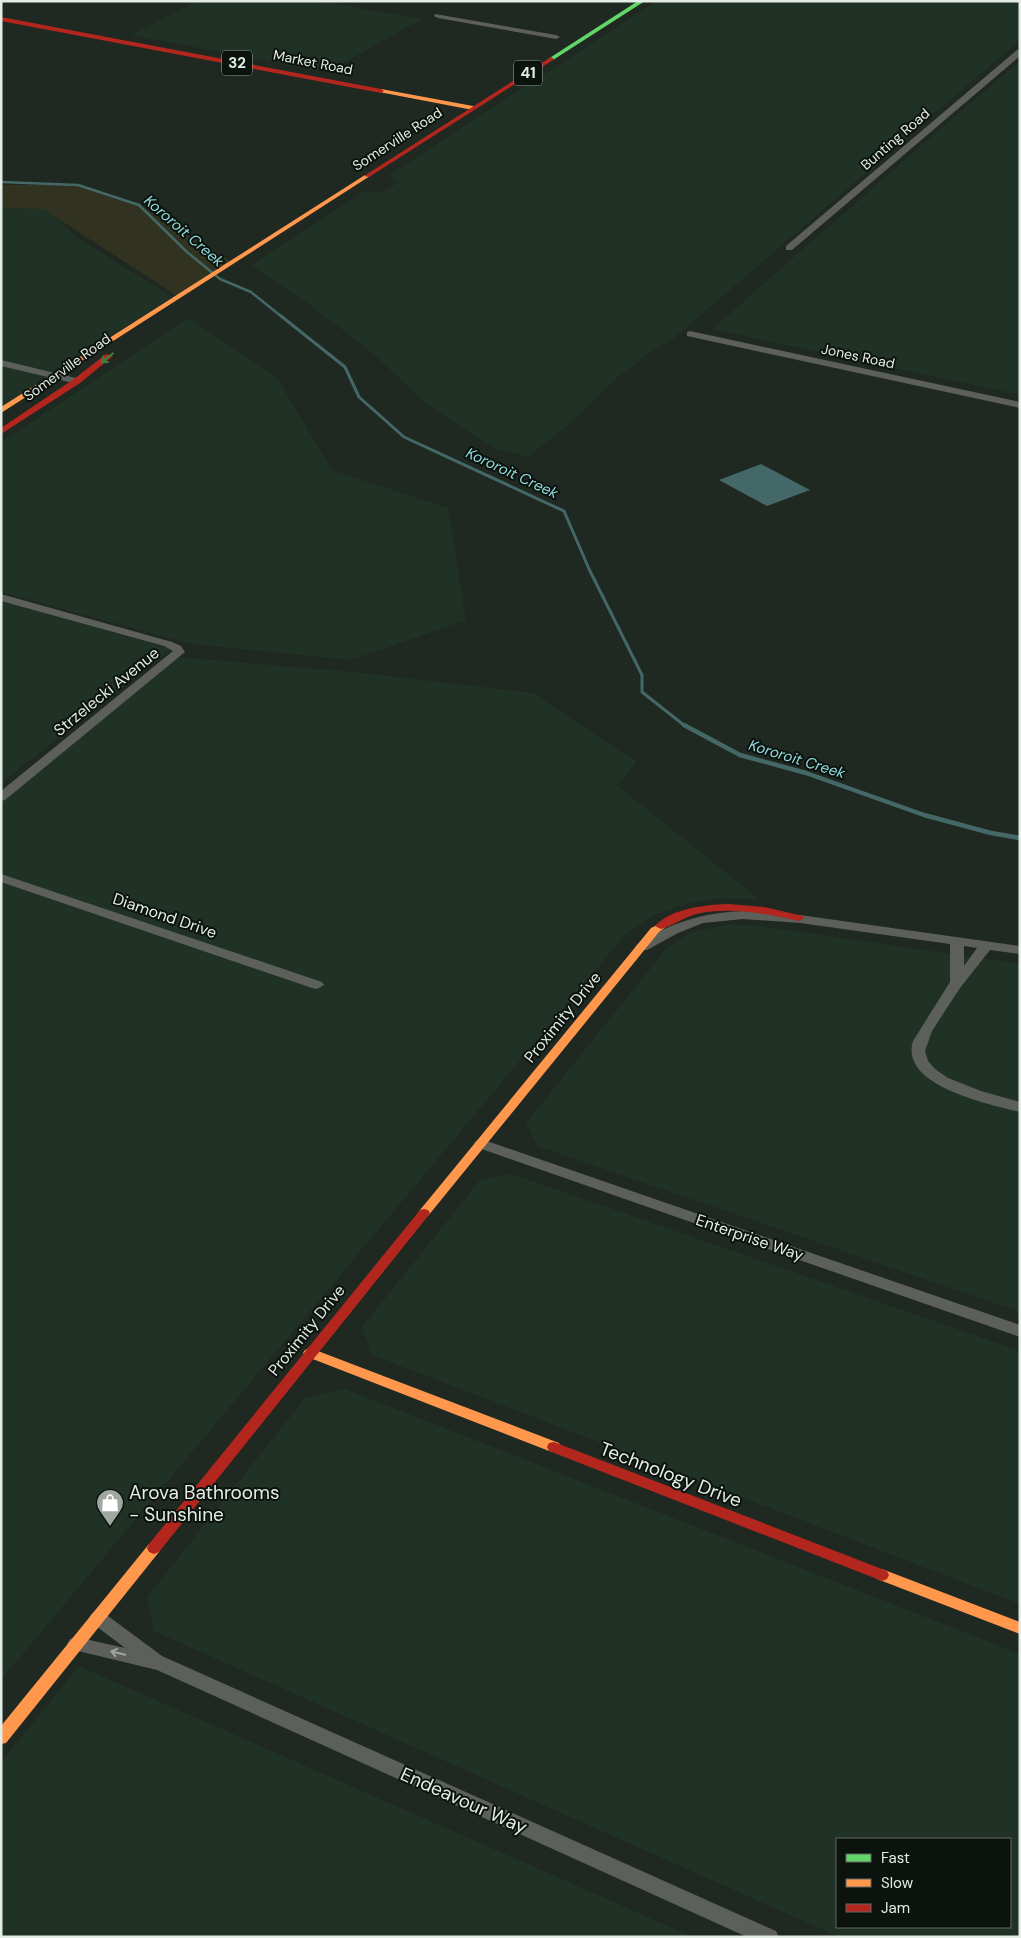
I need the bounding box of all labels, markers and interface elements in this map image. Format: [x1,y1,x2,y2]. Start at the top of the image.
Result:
street label: Market Road [272,45,354,79]
road number: 32 [222,50,252,76]
road number: 41 [514,60,542,86]
street label: Somerville Road [349,103,445,175]
street label: Bunting Road [857,104,933,174]
water label: Kororoit Creek [140,191,228,272]
street label: Somerville Road [20,329,114,405]
street label: Jones Road [820,339,896,373]
one-way arrow [100,353,113,364]
water label: Kororoit Creek [463,443,562,503]
street label: Strzelecki Avenue [49,642,164,741]
water label: Kororoit Creek [746,735,848,783]
street label: Diamond Drive [110,888,220,943]
street label: Proximity Drive [519,967,606,1067]
street label: Enterprise Way [693,1209,807,1266]
street label: Proximity Drive [263,1280,350,1380]
street label: Technology Drive [596,1436,745,1513]
place label: Arova Bathrooms - Sunshine [129,1480,280,1527]
shop icon: Arova Bathrooms - Sunshine [95,1488,125,1527]
one-way arrow [111,1648,127,1657]
street label: Endeavour Way [397,1761,531,1840]
legend [836,1838,1011,1928]
text: Fast [881,1848,910,1868]
text: Slow [881,1873,914,1893]
text: Jam [881,1898,910,1918]

